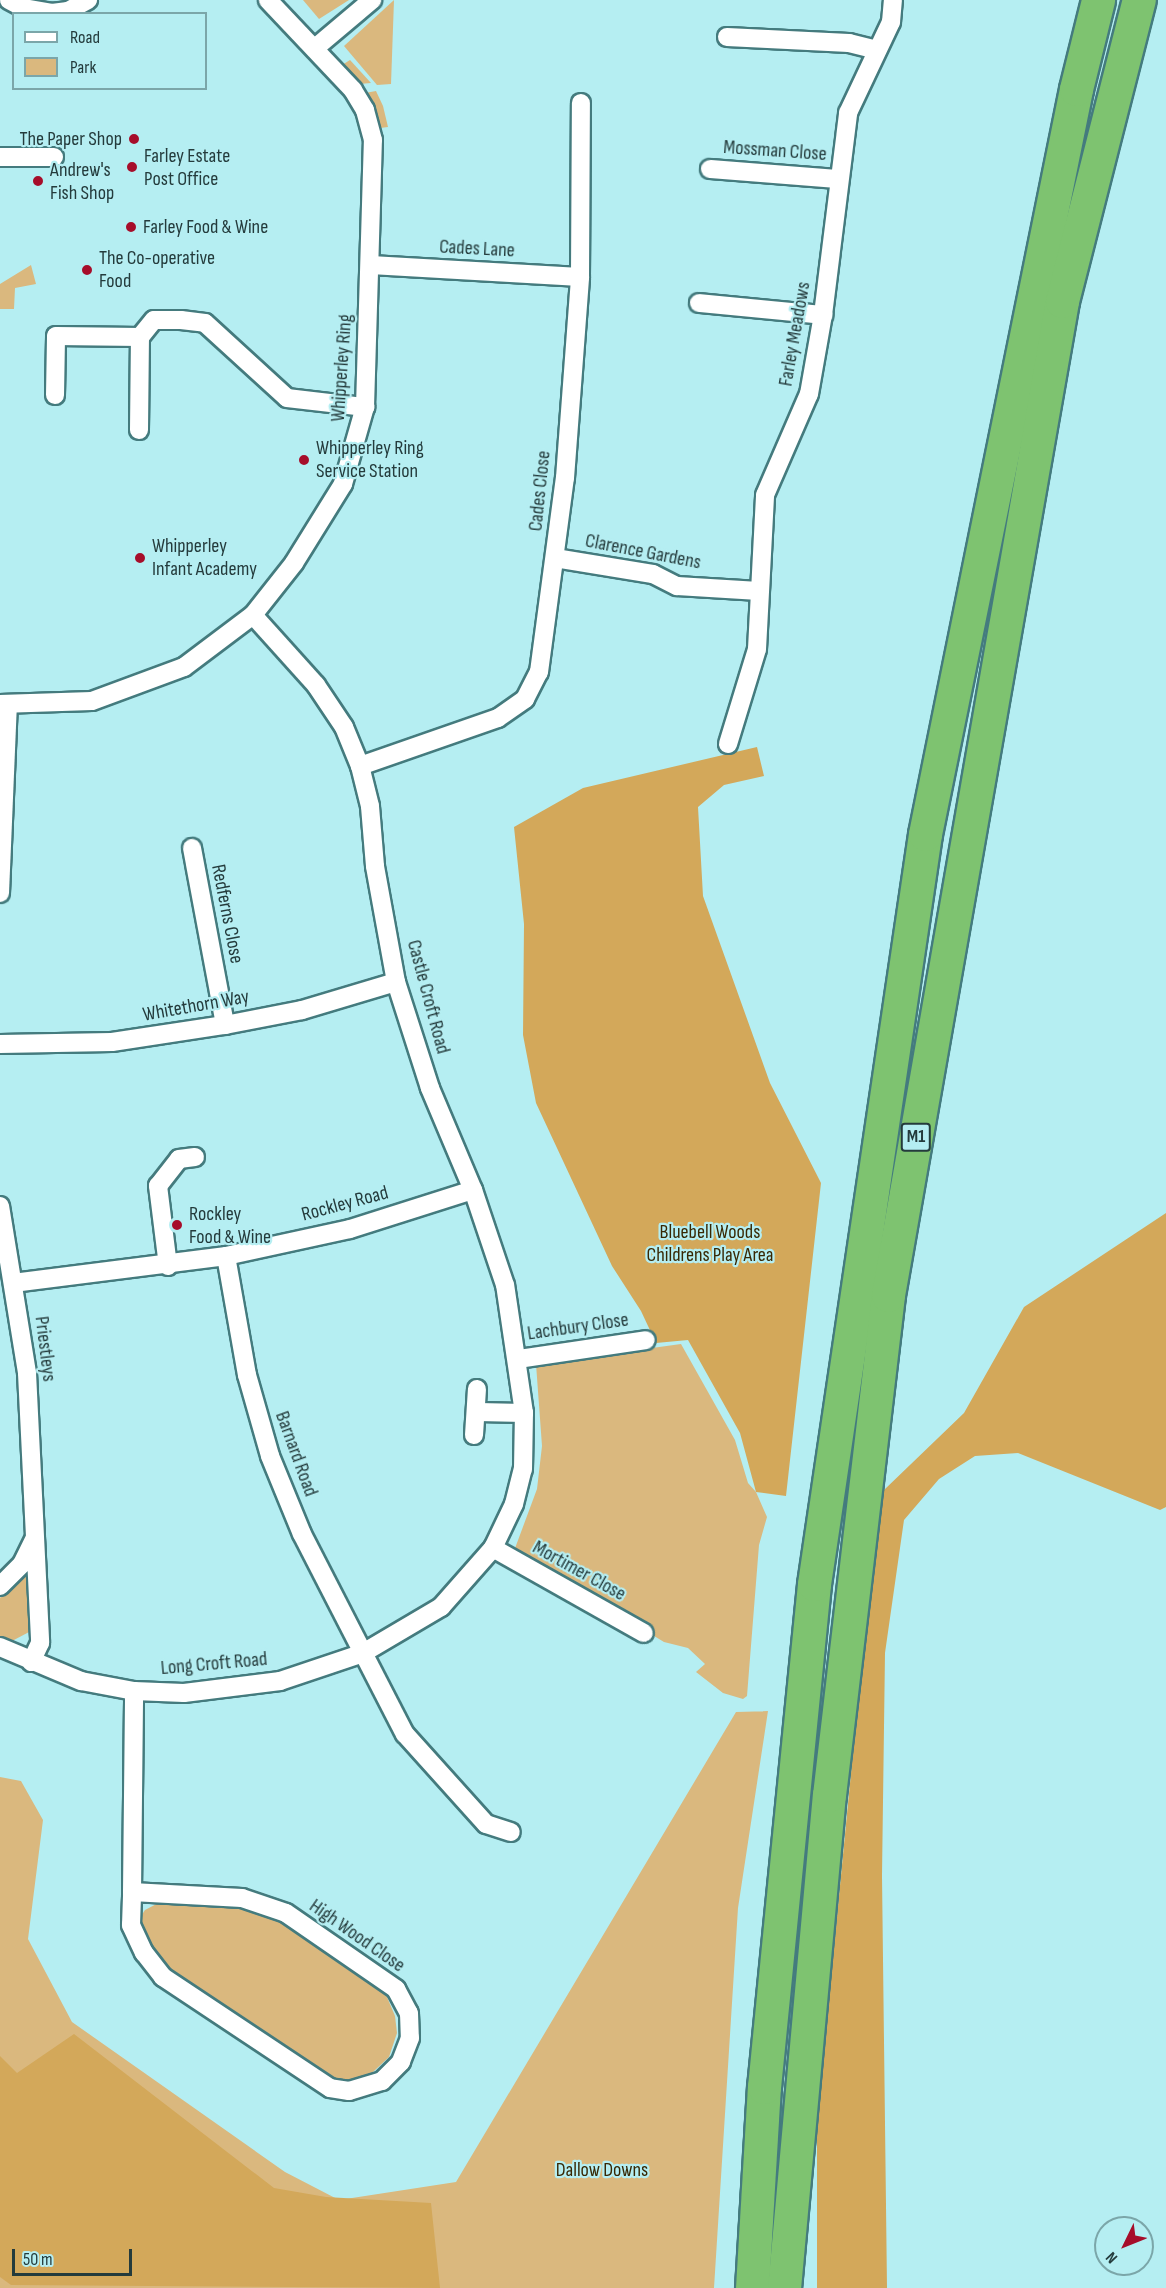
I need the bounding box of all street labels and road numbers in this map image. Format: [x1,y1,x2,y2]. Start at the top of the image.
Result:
street label: Mossman Close [723,135,827,167]
street label: Cades Lane [439,235,515,263]
street label: Farley Meadows [774,280,816,388]
street label: Whipperley Ring [326,313,358,423]
street label: Cades Close [524,450,556,532]
street label: Clarence Gardens [583,529,703,575]
street label: Redferns Close [206,862,248,966]
street label: Castle Croft Road [401,937,455,1057]
street label: Whitethorn Way [141,985,251,1027]
road number: M1 [900,1122,932,1152]
street label: Rockley Road [299,1181,391,1227]
street label: Lachbury Close [526,1308,630,1346]
street label: Priestleys [29,1315,61,1383]
street label: Barnard Road [270,1408,322,1500]
street label: Mortimer Close [528,1536,630,1606]
street label: Long Croft Road [160,1647,268,1681]
street label: High Wood Close [305,1894,409,1978]

